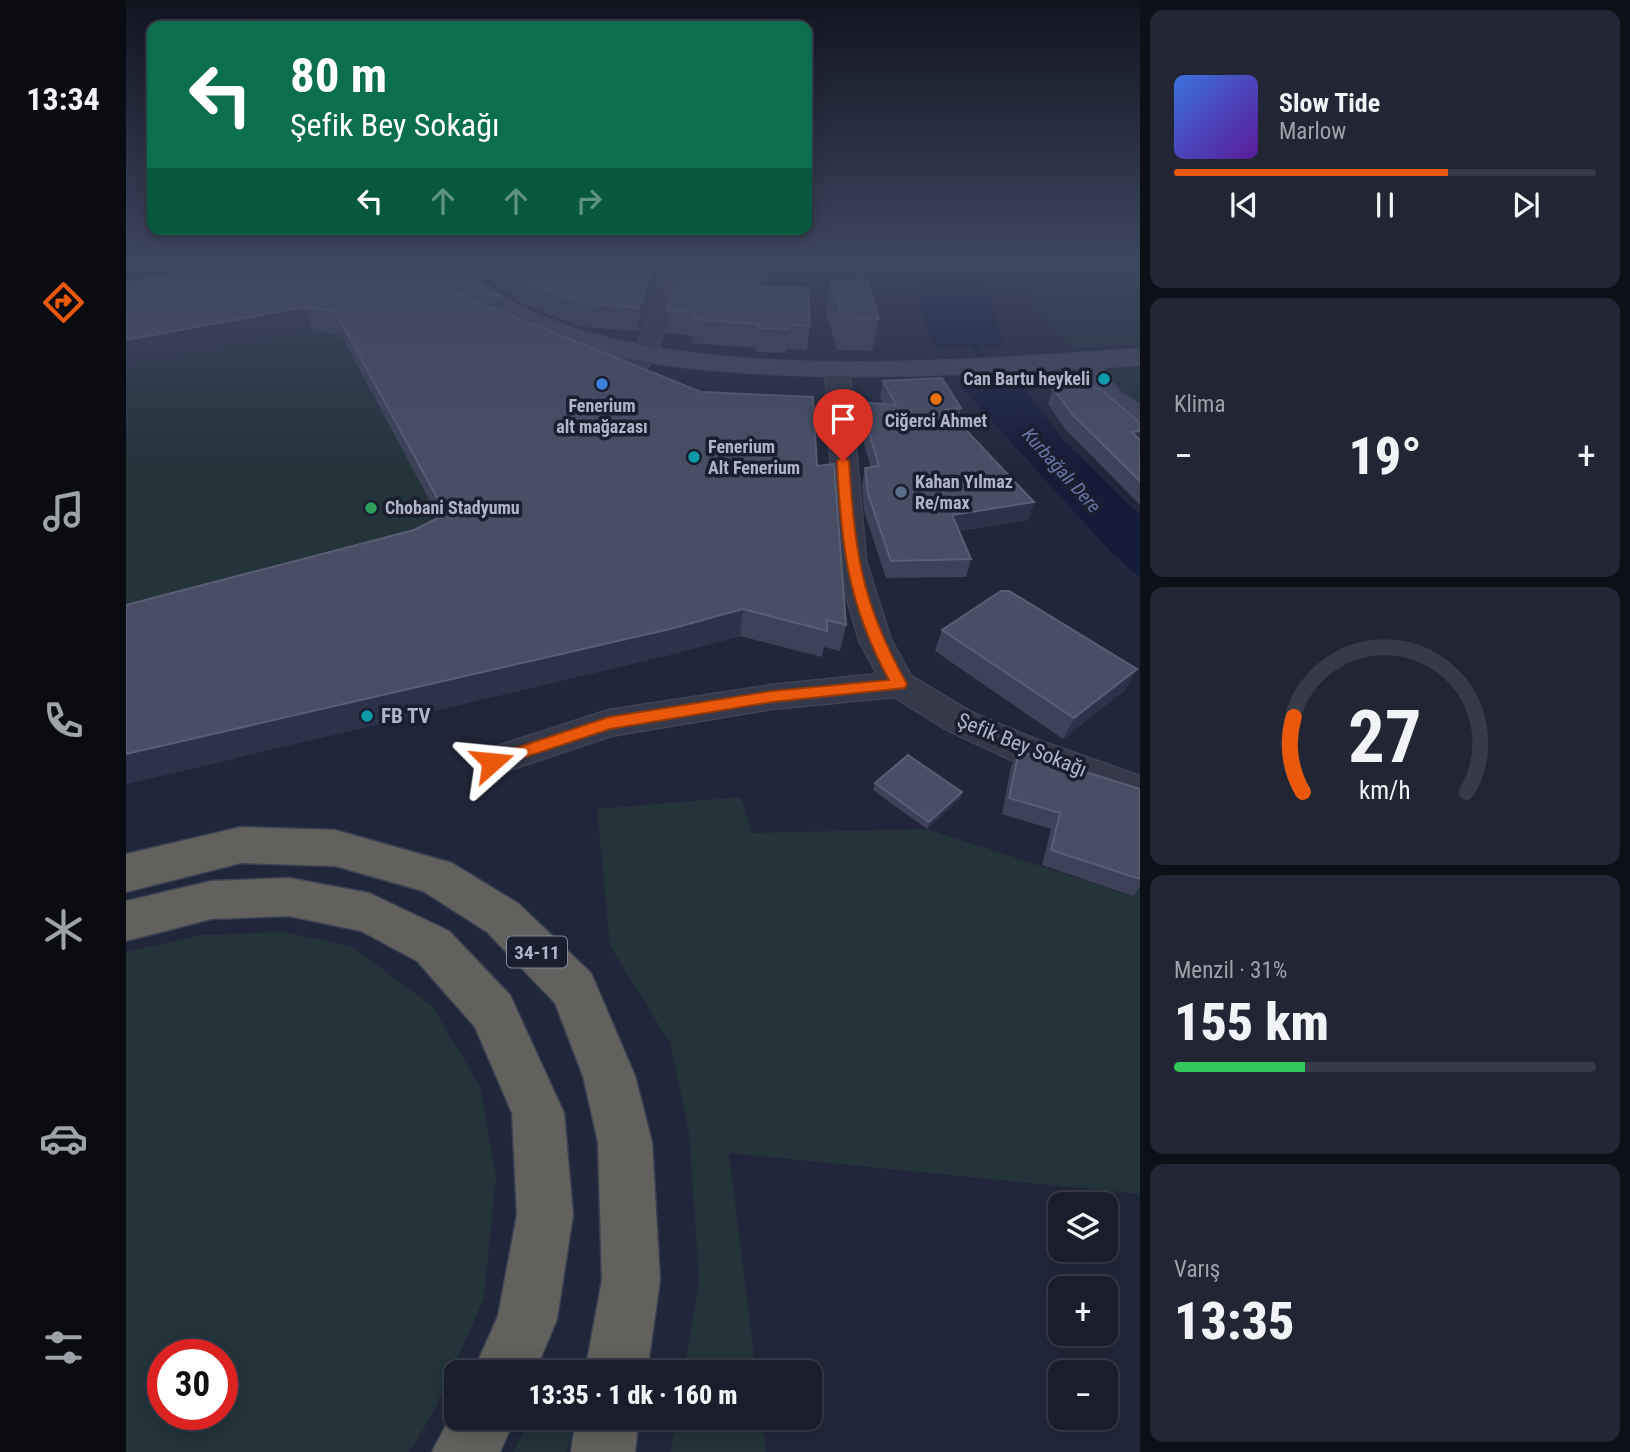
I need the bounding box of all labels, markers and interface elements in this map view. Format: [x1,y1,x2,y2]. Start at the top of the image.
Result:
text: 80 m [290,47,387,104]
icon: left [175,49,266,140]
text: 13:34 [26,80,100,118]
text: Slow Tide [1279,88,1380,118]
text: Şefik Bey Sokağı [290,106,499,144]
text: Marlow [1279,118,1346,145]
icon: left [351,182,389,220]
icon: ahead [424,182,462,220]
icon: ahead [497,182,535,220]
icon: right [570,182,608,220]
icon: previous [1225,186,1263,224]
icon: pause [1366,186,1404,224]
icon: next [1507,186,1545,224]
icon: directions [39,278,88,327]
place label: Can Bartu heykeli [963,368,1090,389]
marker: Can Bartu heykeli [1096,371,1112,387]
marker: Fenerium alt mağazası [594,376,610,392]
pin [813,389,873,461]
marker: Ciğerci Ahmet [928,391,944,407]
text: Klima [1174,391,1225,418]
place label: Fenerium alt mağazası [556,395,648,437]
icon: arrive [824,400,862,438]
place label: Ciğerci Ahmet [885,410,988,431]
water label: Kurbağalı Dere [1018,423,1106,518]
text: 19° [1348,426,1422,487]
text: − [1174,434,1193,478]
text: + [1577,434,1596,478]
place label: Fenerium Alt Fenerium [708,436,800,478]
marker: Fenerium Alt Fenerium [686,449,702,465]
place label: Kahan Yılmaz Re/max [915,471,1013,513]
marker: Kahan Yılmaz Re/max [893,484,909,500]
icon: music [39,487,88,536]
place label: Chobani Stadyumu [385,497,520,518]
marker: Chobani Stadyumu [363,500,379,516]
text: 27 [1348,694,1422,780]
icon: phone [39,696,88,745]
place label: FB TV [381,704,431,728]
marker: FB TV [359,708,375,724]
street label: Şefik Bey Sokağı [954,708,1090,782]
position arrow [455,725,529,799]
text: km/h [1359,776,1411,805]
icon: climate [39,905,88,954]
road number: 34-11 [507,936,567,968]
text: Menzil · 31% [1174,957,1287,984]
text: 155 km [1174,992,1329,1053]
icon: car [39,1114,88,1163]
map controls [1048,1192,1118,1430]
button: layers [1048,1192,1118,1262]
text: Varış [1174,1256,1220,1283]
button: + [1048,1276,1118,1346]
text: 13:35 [1174,1291,1294,1352]
icon: filters [39,1323,88,1372]
speed limit sign: 30 [147,1339,238,1430]
button: − [1048,1360,1118,1430]
text: 13:35 · 1 dk · 160 m [528,1380,738,1410]

